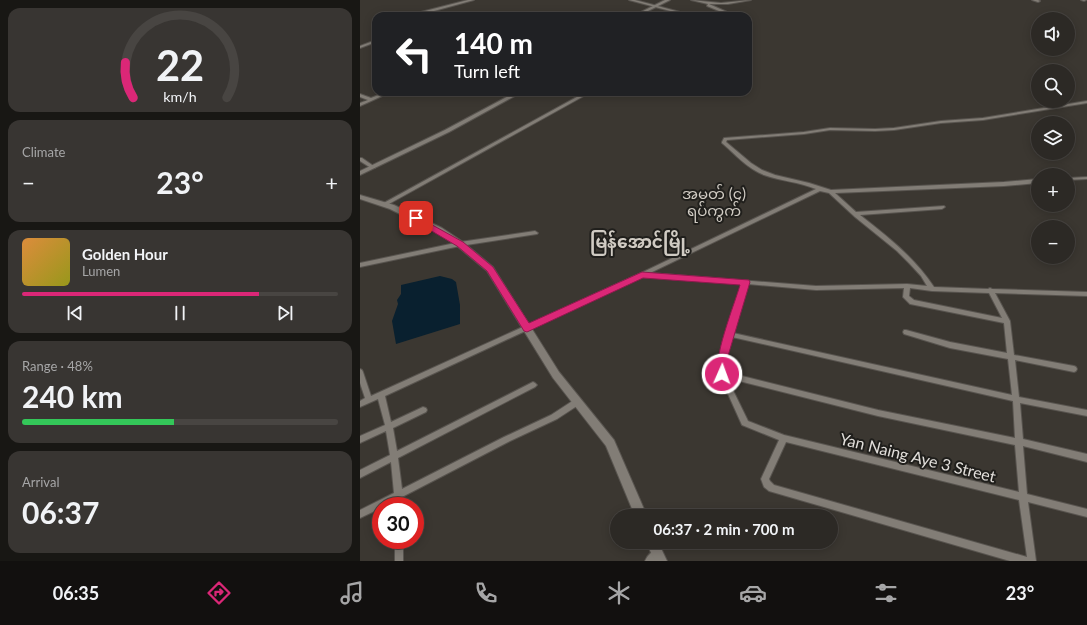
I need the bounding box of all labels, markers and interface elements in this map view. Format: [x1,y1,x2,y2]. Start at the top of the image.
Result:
map controls [1031,12,1075,264]
button: sound [1031,12,1075,56]
text: 140 m [454,26,533,60]
icon: left [388,28,440,80]
text: 22 [156,40,204,90]
text: Turn left [454,60,520,82]
button: search [1031,64,1075,108]
text: km/h [163,88,197,105]
button: layers [1031,116,1075,160]
text: Climate [22,144,65,160]
text: 23° [156,164,204,200]
button: + [1031,168,1075,212]
text: − [22,169,35,196]
text: + [325,169,338,196]
district label: အမှတ် (၄) ရပ်ကွက် [682,184,746,223]
pin [399,201,433,235]
icon: arrive [405,207,427,229]
button: − [1031,220,1075,264]
district label: မြန်အောင်မြို့ [590,230,691,256]
text: Golden Hour [82,245,168,263]
text: Lumen [82,263,120,279]
icon: previous [64,302,86,324]
icon: pause [169,302,191,324]
icon: next [274,302,296,324]
position arrow [701,353,743,395]
text: Range · 48% [22,358,93,374]
text: 240 km [22,378,123,414]
street label: Yan Naing Aye 3 Street [838,428,998,486]
text: Arrival [22,474,59,490]
text: 06:37 [22,494,99,530]
speed limit sign: 30 [372,497,424,549]
text: 06:37 · 2 min · 700 m [654,520,794,538]
icon: directions [205,579,233,607]
icon: music [338,579,366,607]
icon: phone [472,579,500,607]
icon: climate [605,579,633,607]
icon: car [739,579,767,607]
icon: filters [872,579,900,607]
text: 06:35 [53,582,99,604]
text: 23° [1006,582,1034,604]

